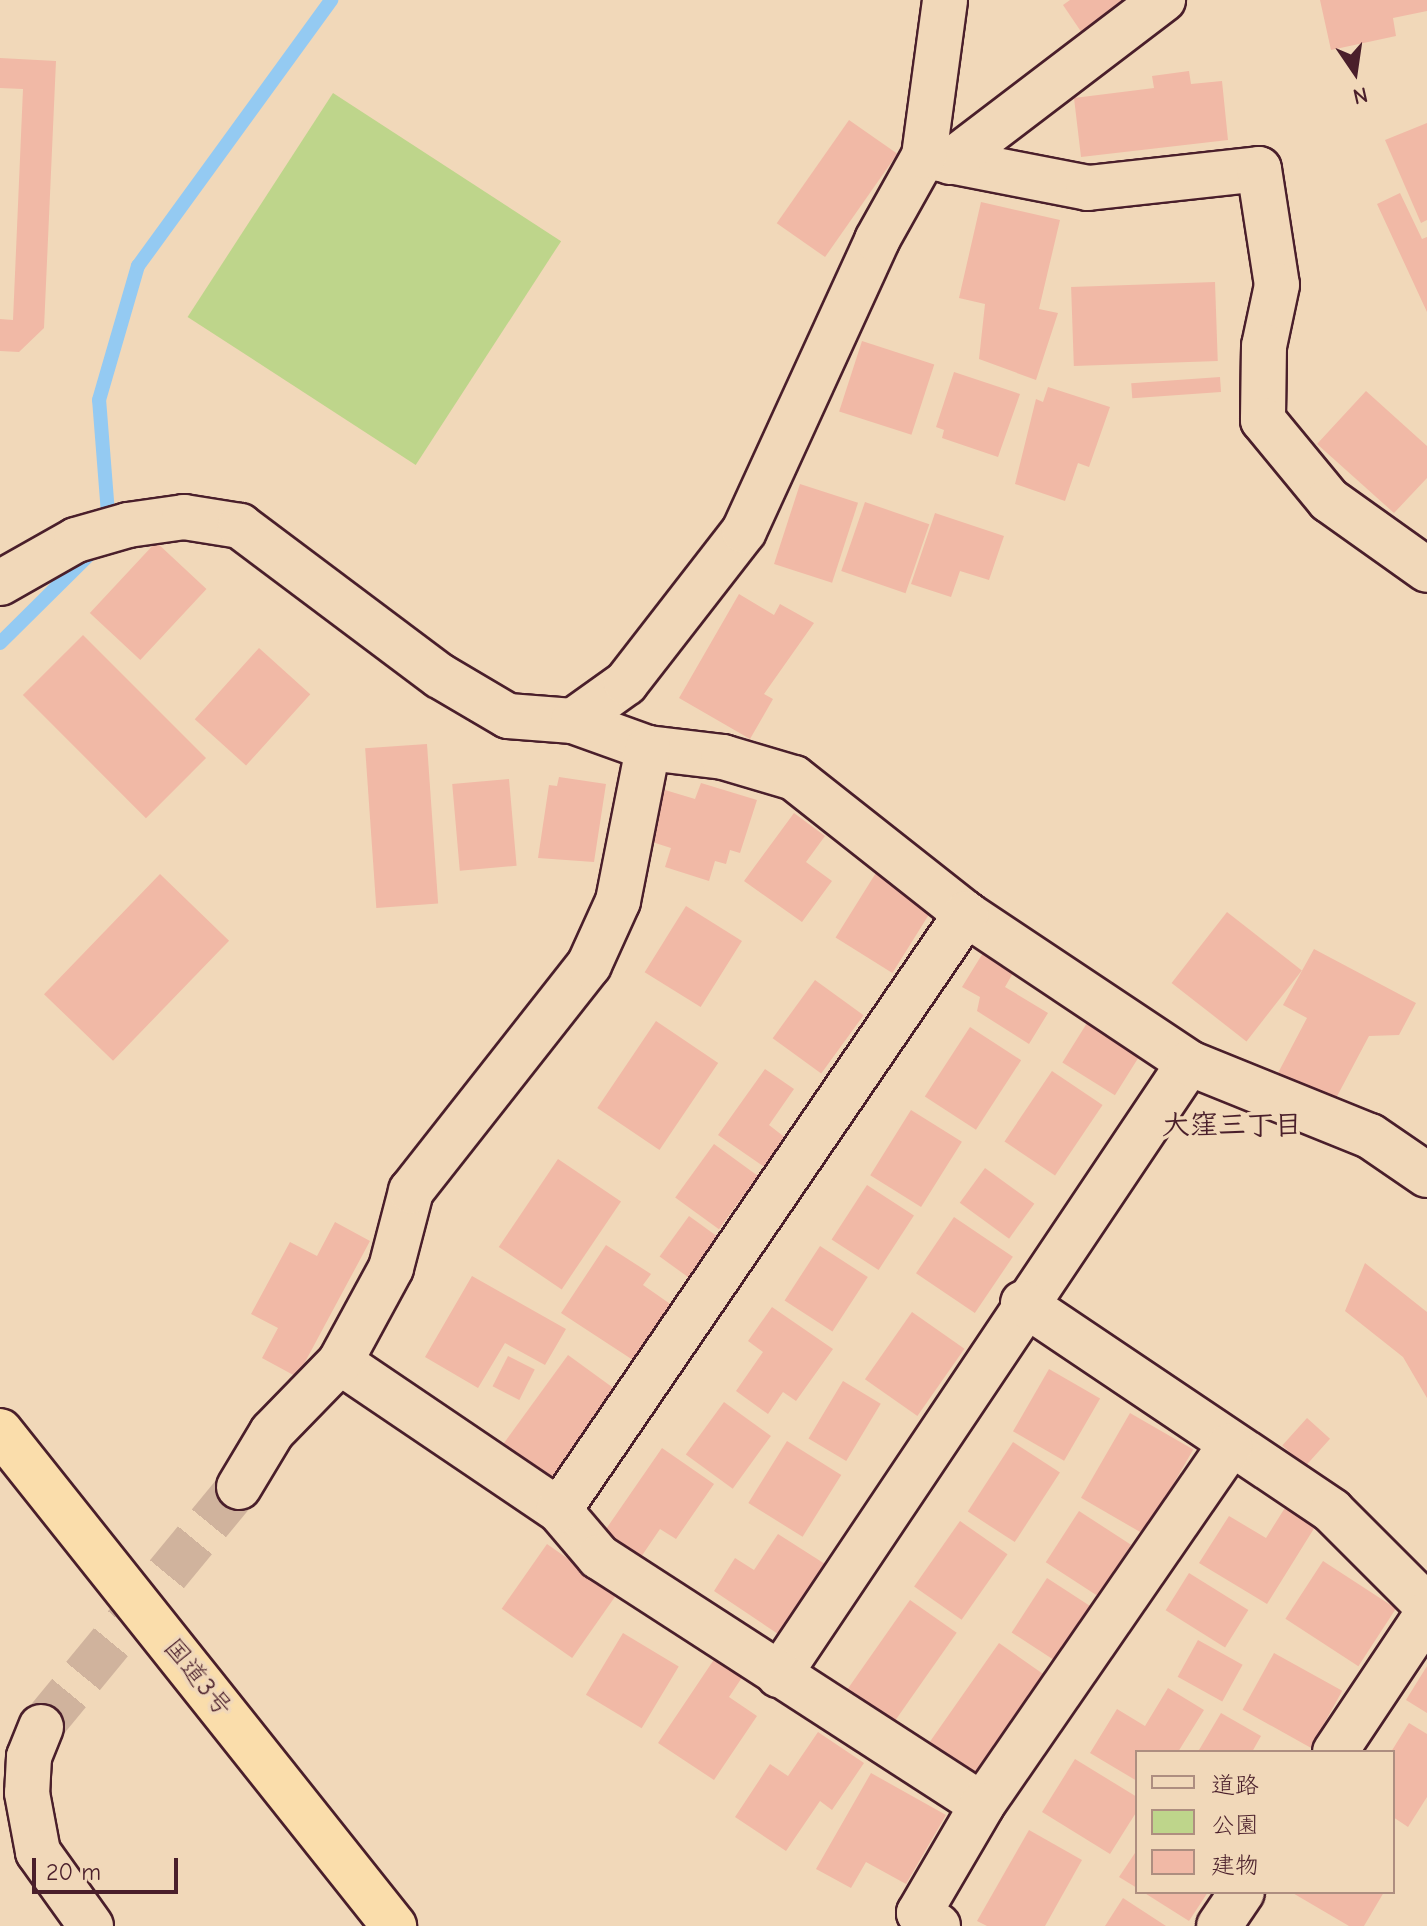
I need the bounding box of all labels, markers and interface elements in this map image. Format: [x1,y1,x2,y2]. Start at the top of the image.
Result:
north arrow [1315,32,1395,112]
text: N [1350,81,1370,110]
district label: 大窪三丁目 [1162,1108,1302,1142]
street label: 国道3号 [156,1633,238,1723]
legend [1135,1750,1395,1894]
text: 道路 [1211,1771,1259,1799]
text: 公園 [1211,1811,1259,1839]
scale bar [36,1842,182,1892]
text: 建物 [1211,1851,1259,1879]
text: 20 m [46,1858,101,1886]

